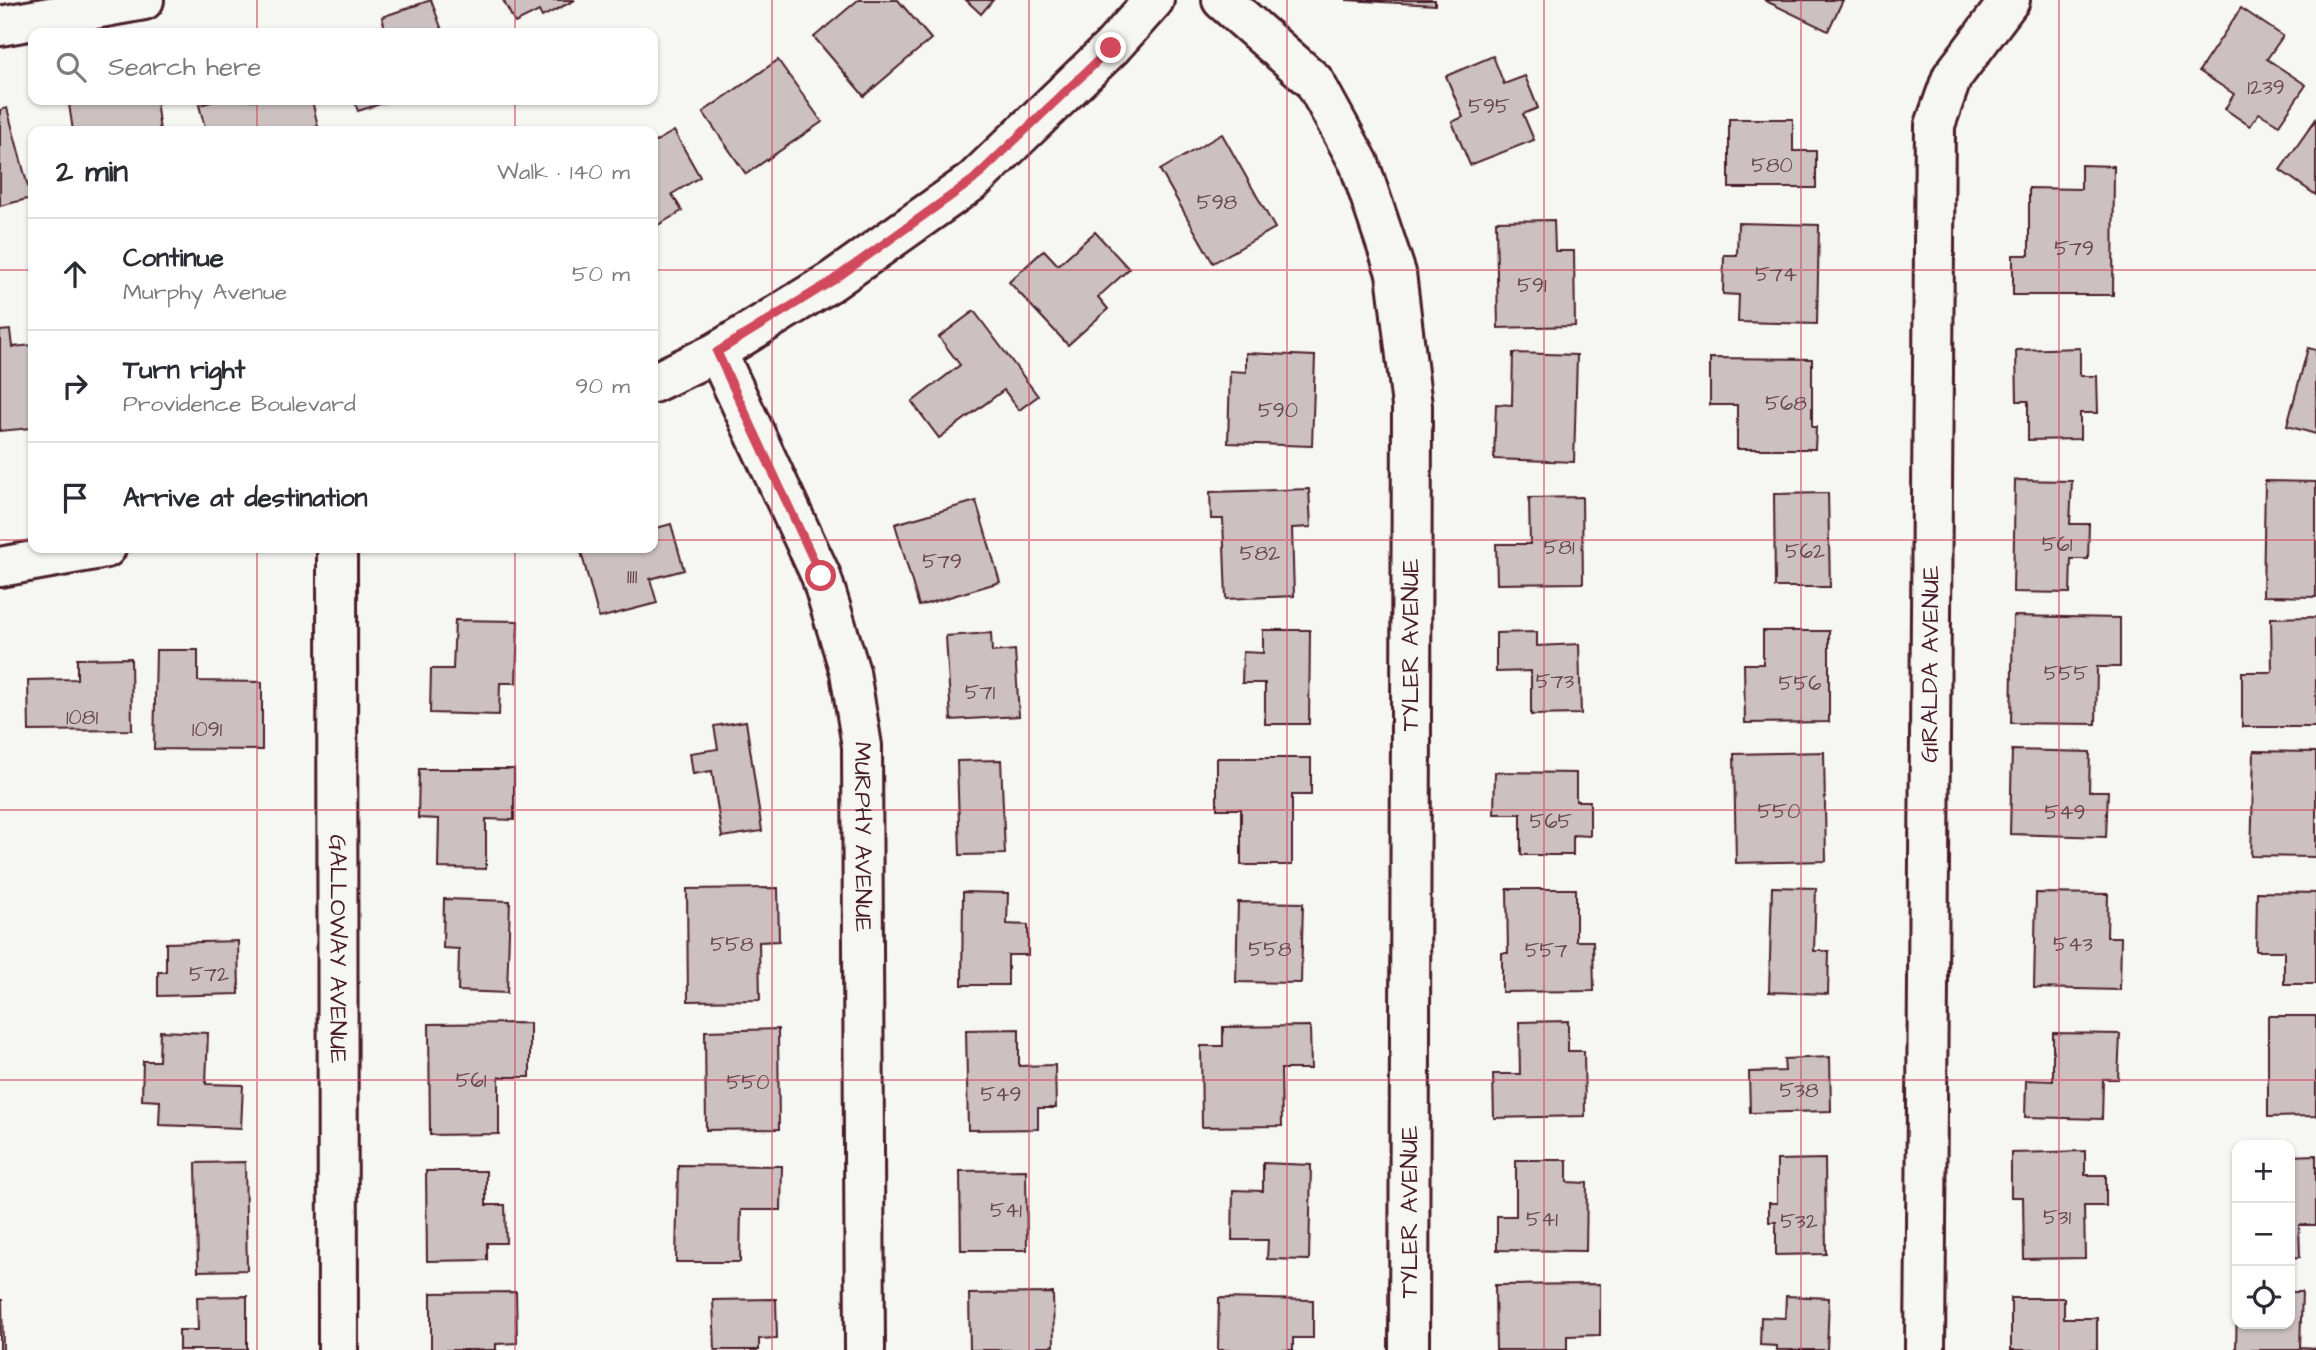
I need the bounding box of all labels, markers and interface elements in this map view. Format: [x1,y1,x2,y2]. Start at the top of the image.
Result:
search box [28,28,658,105]
route end [1095,32,1126,63]
icon: search [52,48,90,86]
text: Search here [108,49,261,85]
house number: 1239 [2247,73,2285,102]
house number: 595 [1468,92,1510,121]
text: 2 min [56,151,128,193]
house number: 580 [1751,151,1793,180]
text: Walk · 140 m [497,156,630,188]
house number: 598 [1197,188,1238,217]
house number: 579 [2054,234,2094,263]
text: Continue [123,240,224,276]
icon: ahead [56,255,94,293]
text: 50 m [572,258,630,290]
house number: 574 [1755,260,1797,289]
house number: 591 [1517,271,1547,300]
text: Murphy Avenue [123,276,287,308]
text: Turn right [123,352,245,388]
icon: right [56,367,94,405]
text: 90 m [575,370,630,402]
text: Providence Boulevard [123,388,356,420]
house number: 568 [1765,389,1807,418]
house number: 590 [1258,396,1298,425]
icon: arrive [56,479,94,517]
text: Arrive at destination [123,480,368,516]
house number: 561 [2042,530,2073,559]
house number: 581 [1543,533,1575,562]
house number: 562 [1785,537,1825,566]
house number: 582 [1240,539,1280,568]
house number: 579 [922,547,962,576]
street label: TYLER AVENUE [1394,559,1428,731]
route start [805,560,836,591]
house number: 1111 [627,562,638,591]
street label: GIRALDA AVENUE [1913,565,1948,763]
house number: 555 [2044,659,2088,688]
house number: 573 [1536,667,1575,696]
house number: 556 [1779,669,1821,698]
house number: 571 [965,678,996,707]
house number: 1081 [66,703,98,732]
house number: 1091 [192,715,223,744]
street label: MURPHY AVENUE [845,742,880,932]
house number: 550 [1758,797,1800,826]
house number: 549 [2044,798,2086,827]
house number: 565 [1530,807,1573,836]
street label: GALLOWAY AVENUE [320,834,355,1064]
house number: 558 [710,930,754,959]
house number: 543 [2053,930,2093,959]
house number: 558 [1248,935,1292,964]
house number: 557 [1525,936,1567,965]
house number: 572 [189,960,229,989]
house number: 561 [456,1066,487,1095]
house number: 550 [727,1068,769,1097]
house number: 538 [1779,1076,1819,1105]
house number: 549 [980,1080,1022,1109]
street label: TYLER AVENUE [1393,1126,1427,1298]
map controls [2232,1140,2295,1329]
button: + [2232,1140,2295,1203]
house number: 541 [990,1196,1022,1225]
house number: 531 [2043,1203,2071,1232]
button: − [2232,1203,2295,1266]
house number: 541 [1526,1205,1558,1234]
house number: 532 [1780,1207,1818,1236]
button: locate [2232,1266,2295,1329]

